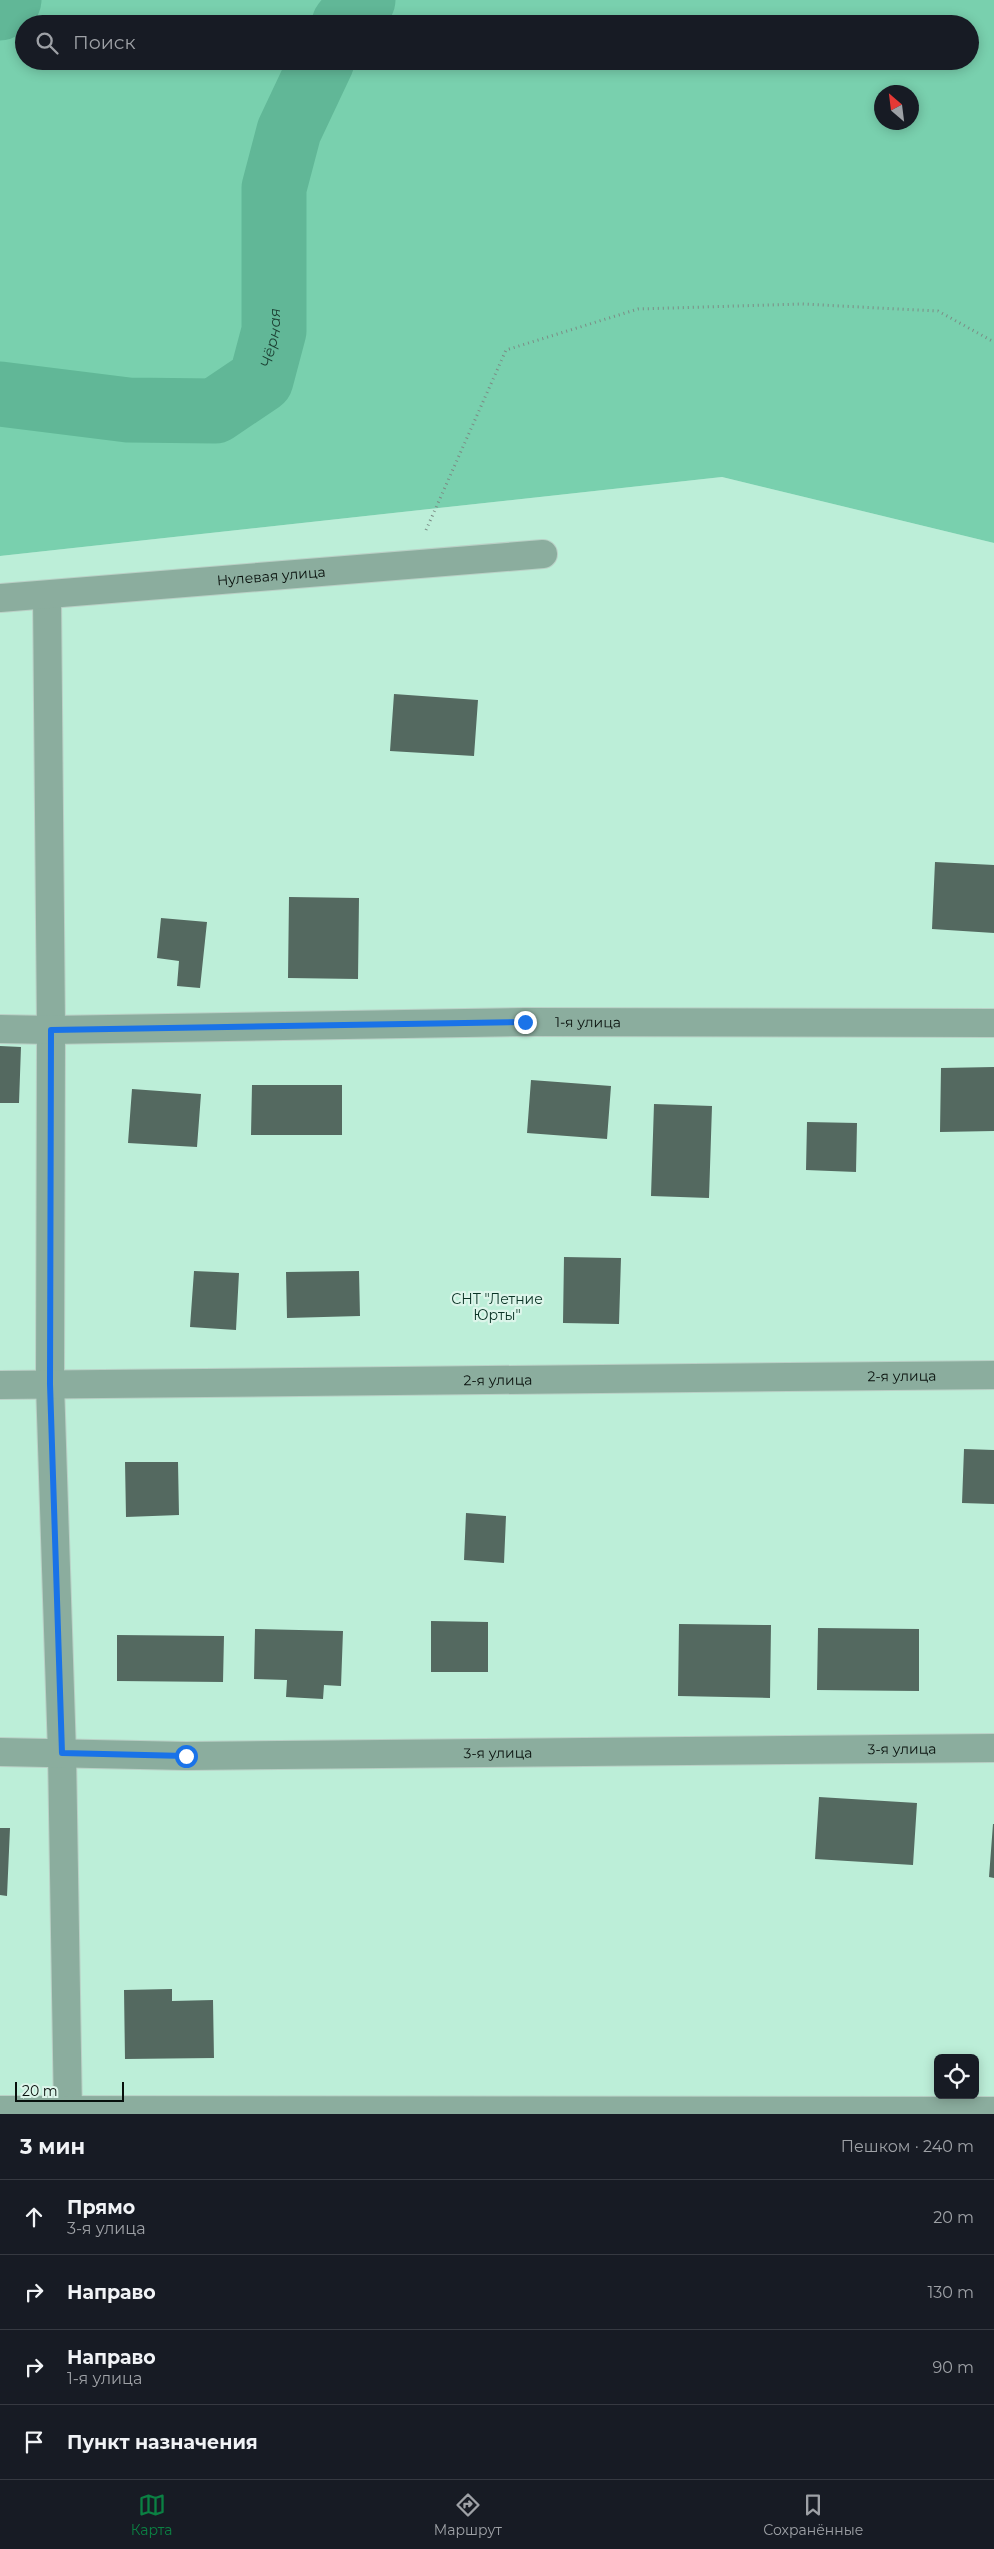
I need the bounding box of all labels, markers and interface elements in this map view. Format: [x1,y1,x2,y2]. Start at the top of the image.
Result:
search box [15,15,979,70]
icon: search [33,29,61,57]
text: Поиск [73,31,136,54]
north arrow [874,85,919,130]
water label: Чёрная [255,308,284,369]
street label: Нулевая улица [216,563,326,589]
route end [514,1011,537,1034]
street label: 1-я улица [555,1013,621,1031]
park label: СНТ "Летние Юрты" [451,1290,543,1324]
street label: 2-я улица [867,1367,936,1385]
street label: 2-я улица [463,1371,532,1389]
street label: 3-я улица [867,1740,936,1758]
street label: 3-я улица [463,1744,532,1762]
route start [175,1745,198,1768]
map controls [934,2054,979,2099]
button: locate [934,2054,979,2099]
scale bar [15,2079,124,2102]
text: 20 m [22,2082,58,2100]
text: 3 мин [20,2134,85,2159]
text: Пешком · 240 m [841,2137,974,2156]
text: Прямо [67,2196,135,2219]
icon: ahead [20,2203,48,2231]
text: 20 m [933,2208,974,2227]
text: 3-я улица [67,2219,146,2238]
icon: right [20,2278,48,2306]
text: Направо [67,2281,156,2304]
text: 130 m [927,2283,974,2302]
text: Направо [67,2346,156,2369]
icon: right [20,2353,48,2381]
text: 90 m [932,2358,974,2377]
text: 1-я улица [67,2369,142,2388]
icon: arrive [20,2428,48,2456]
text: Пункт назначения [67,2431,258,2454]
tab: Карта [131,2491,173,2539]
tab: Маршрут [434,2491,502,2539]
tab: Сохранённые [763,2491,863,2539]

